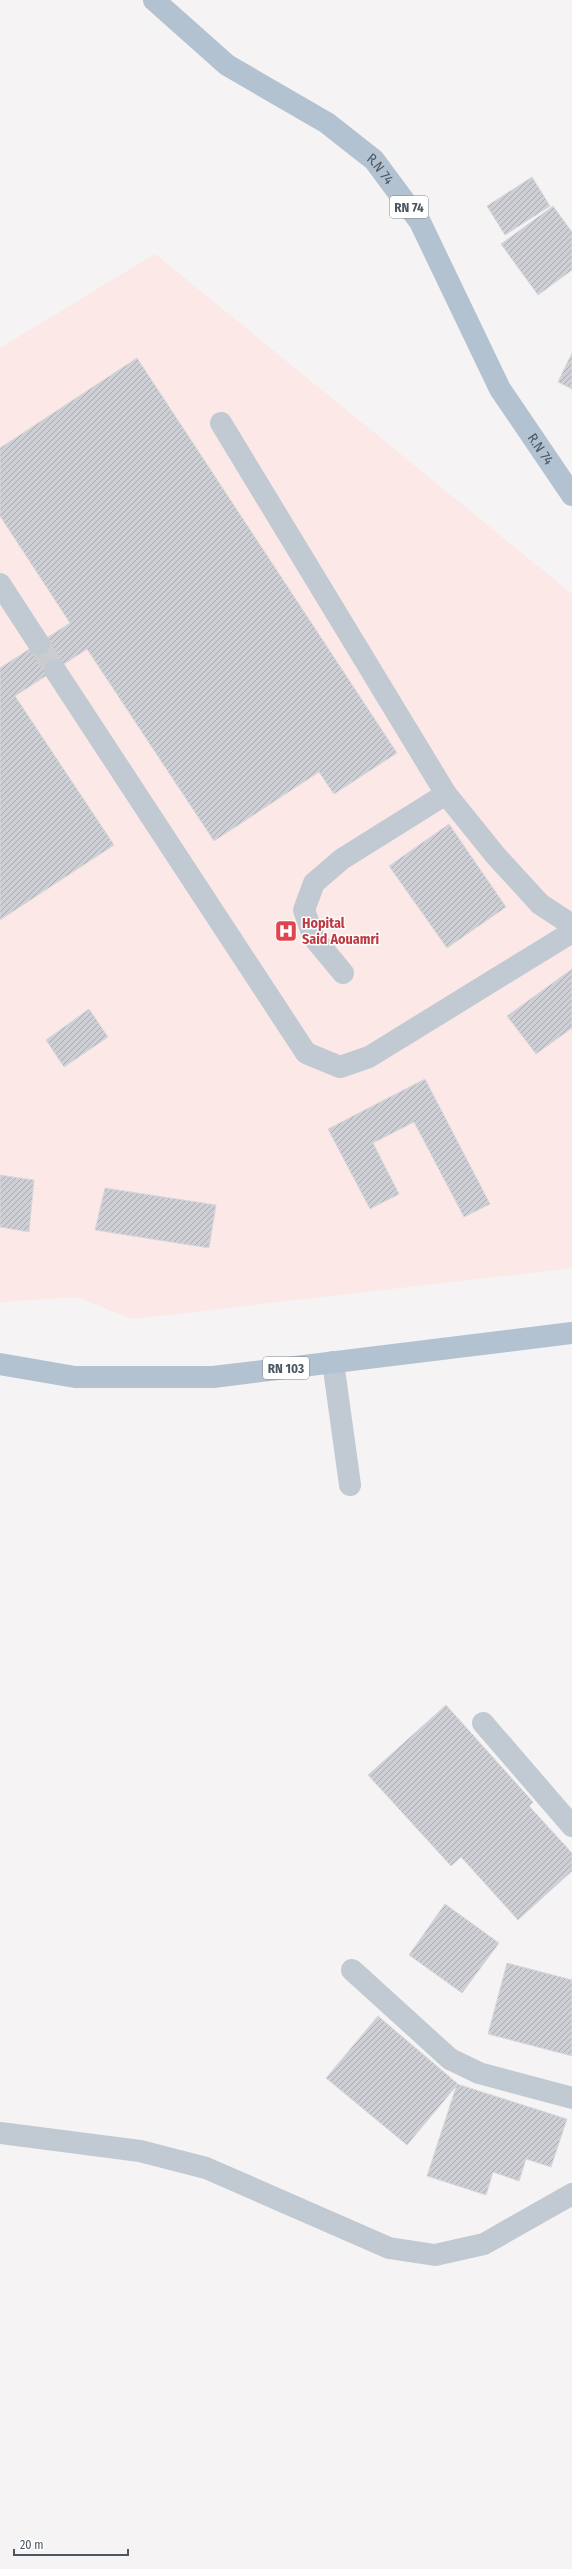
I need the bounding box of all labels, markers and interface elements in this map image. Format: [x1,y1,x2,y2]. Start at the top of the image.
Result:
street label: R.N 74 [363,150,397,188]
road number: RN 74 [390,196,428,218]
street label: R.N 74 [524,430,557,468]
place label: Hopital Said Aouamri [302,915,379,948]
hospital icon: Hopital Said Aouamri [273,918,299,944]
road number: RN 103 [263,1357,309,1379]
scale bar [14,2531,128,2557]
text: 20 m [20,2538,44,2552]

